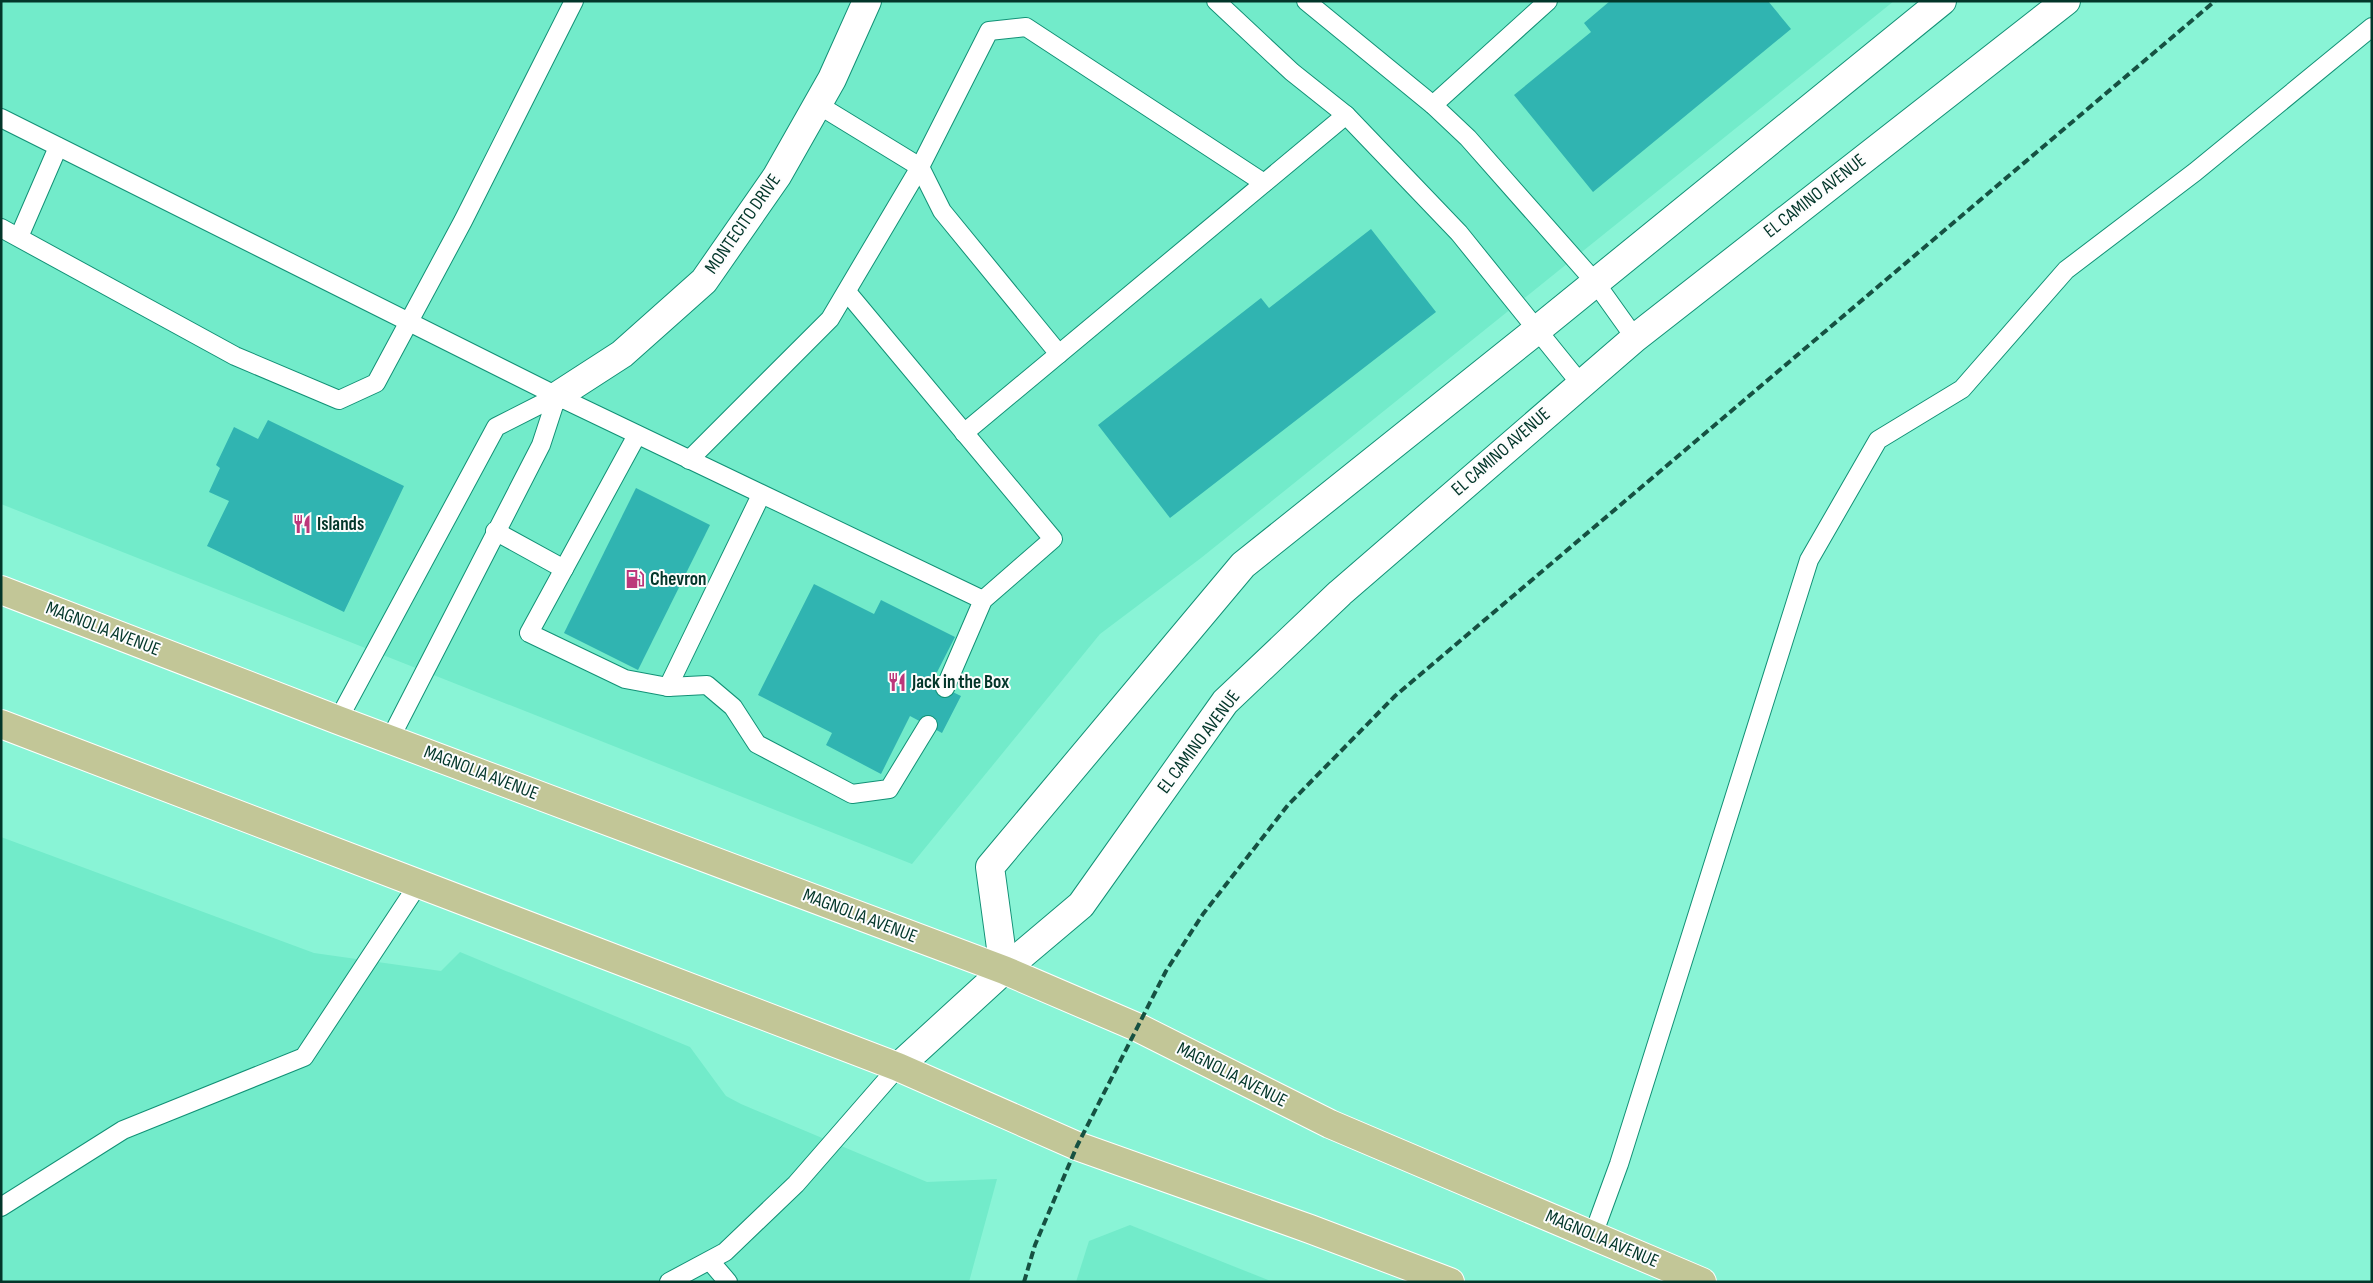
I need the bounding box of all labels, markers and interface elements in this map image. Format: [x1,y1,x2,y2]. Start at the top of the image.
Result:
street label: EL CAMINO AVENUE [1759,149,1871,243]
street label: MONTECITO DRIVE [700,170,786,278]
street label: EL CAMINO AVENUE [1447,403,1555,501]
restaurant icon: Islands [291,513,313,535]
place label: Islands [317,513,364,536]
fuel station icon: Chevron [624,568,646,590]
place label: Chevron [650,568,707,591]
street label: MAGNOLIA AVENUE [43,597,163,661]
restaurant icon: Jack in the Box [886,671,908,693]
place label: Jack in the Box [911,671,1009,694]
street label: EL CAMINO AVENUE [1153,686,1245,798]
street label: MAGNOLIA AVENUE [421,741,541,805]
street label: MAGNOLIA AVENUE [800,884,920,948]
street label: MAGNOLIA AVENUE [1173,1037,1291,1113]
street label: MAGNOLIA AVENUE [1542,1205,1662,1273]

